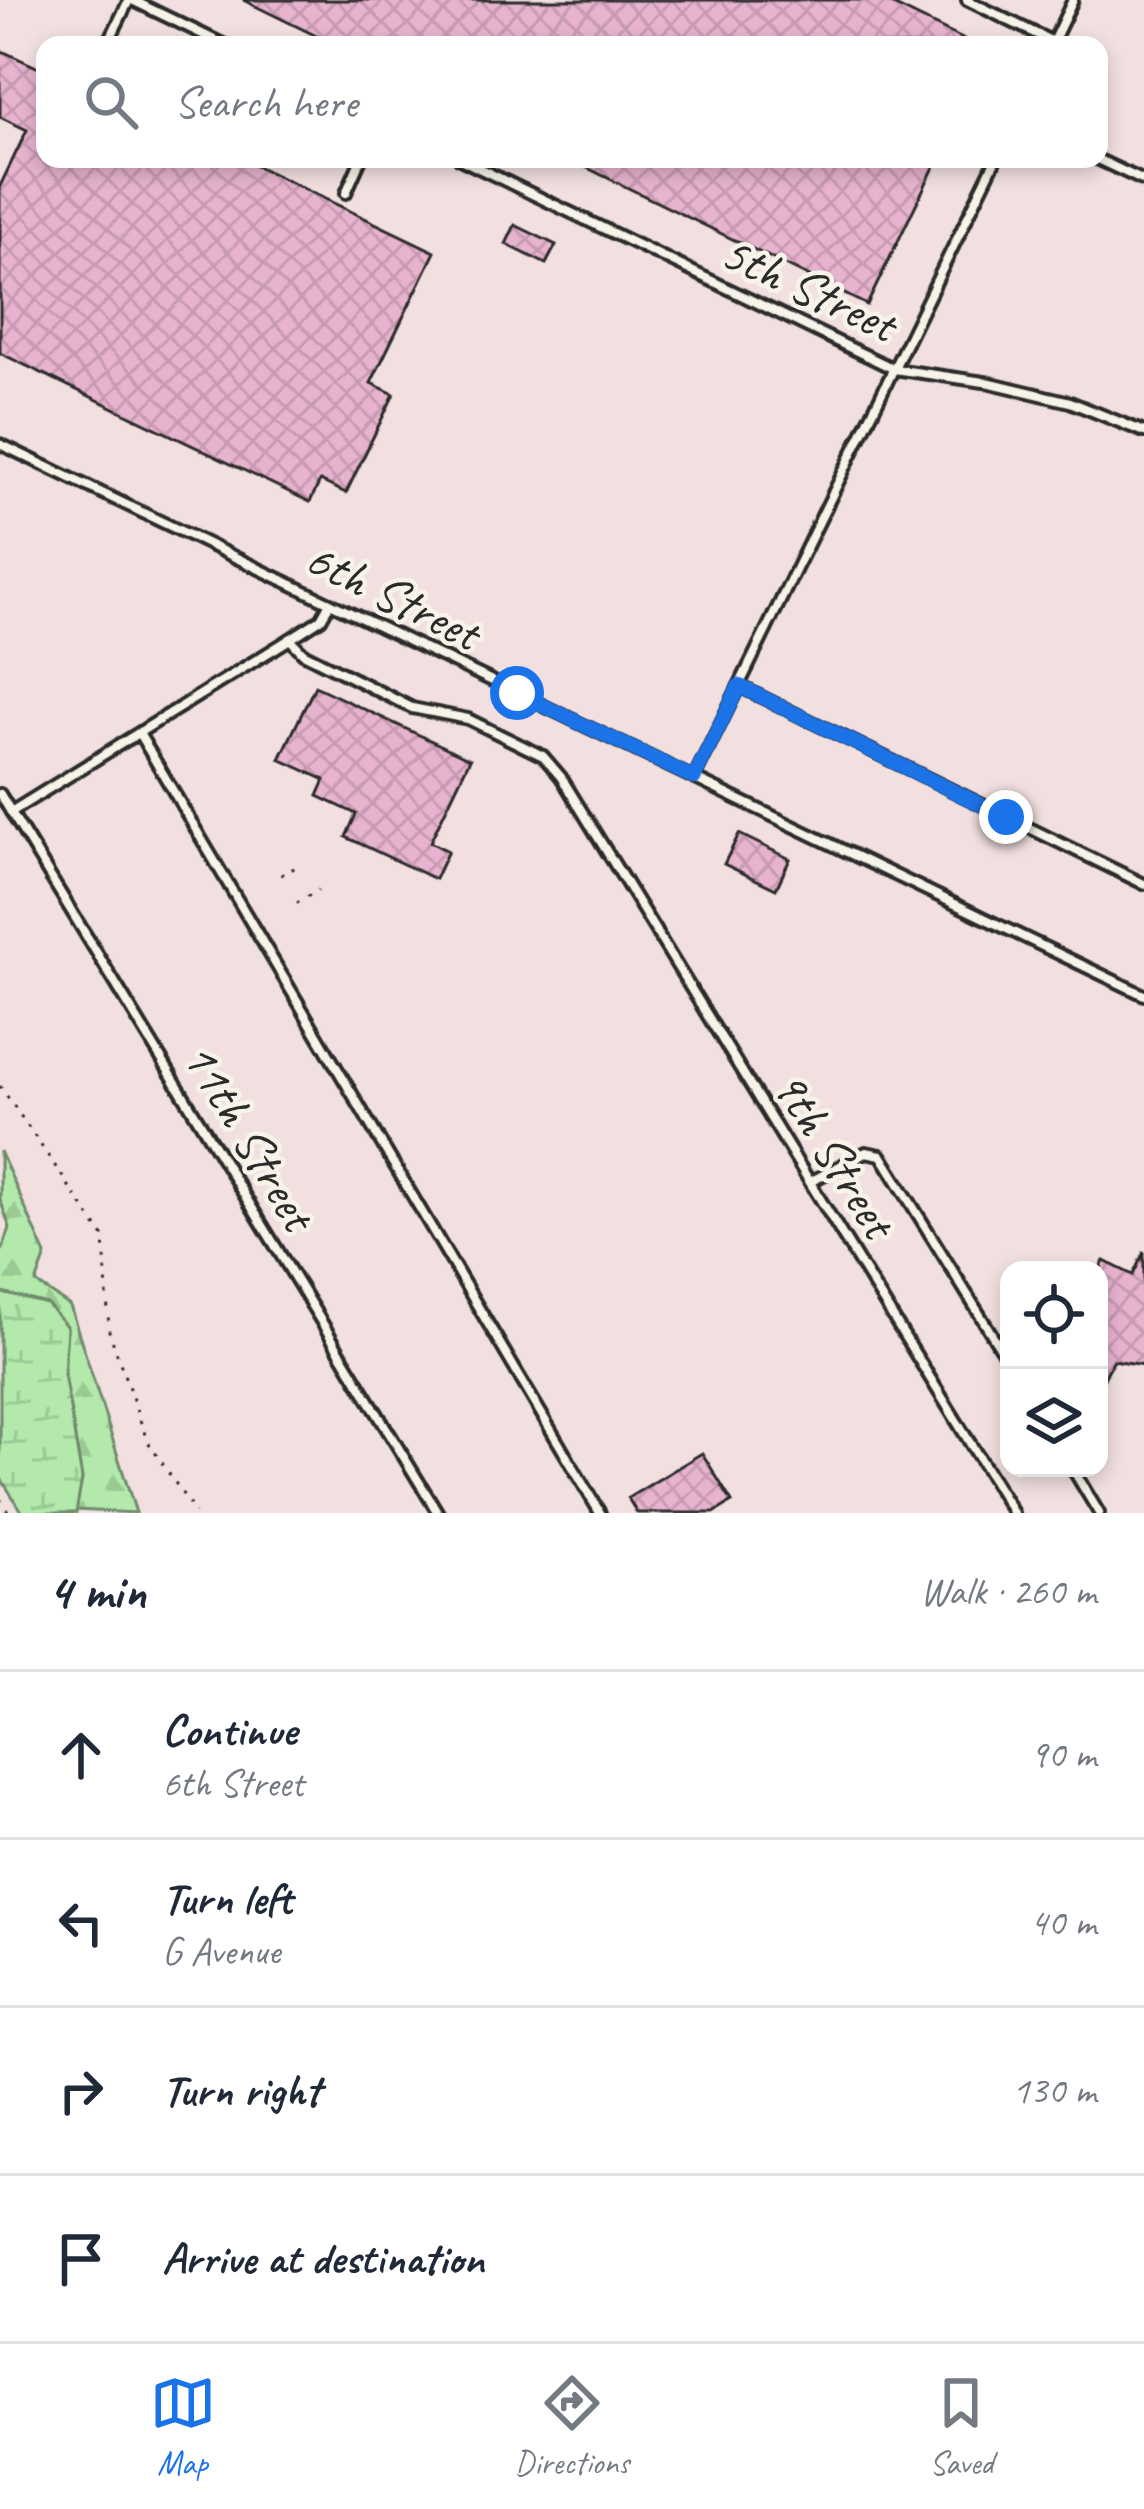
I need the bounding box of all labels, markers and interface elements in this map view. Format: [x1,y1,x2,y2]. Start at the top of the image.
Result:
search box [36,36,1108,168]
icon: search [78,69,144,135]
text: Search here [174,74,357,131]
street label: 5th Street [711,220,911,358]
street label: 6th Street [295,526,494,667]
route start [490,666,544,720]
route end [979,790,1033,844]
street label: 11th Street [168,1030,333,1246]
street label: 9th Street [758,1058,913,1253]
map controls [1000,1261,1108,1477]
button: locate [1000,1261,1108,1369]
button: layers [1000,1369,1108,1477]
text: 4 min [48,1559,146,1623]
text: Walk · 260 m [920,1567,1096,1616]
text: Continue [162,1702,296,1759]
icon: ahead [48,1722,114,1788]
text: 90 m [1030,1730,1096,1779]
text: 6th Street [162,1759,304,1808]
text: Turn left [162,1870,292,1927]
icon: left [48,1890,114,1956]
text: 40 m [1030,1898,1096,1947]
text: G Avenue [162,1927,280,1976]
icon: right [48,2058,114,2124]
text: Turn right [162,2062,320,2119]
text: 130 m [1012,2066,1096,2115]
icon: arrive [48,2226,114,2292]
text: Arrive at destination [162,2230,484,2287]
tab: Map [150,2370,216,2484]
tab: Directions [515,2370,629,2484]
tab: Saved [928,2370,994,2484]

